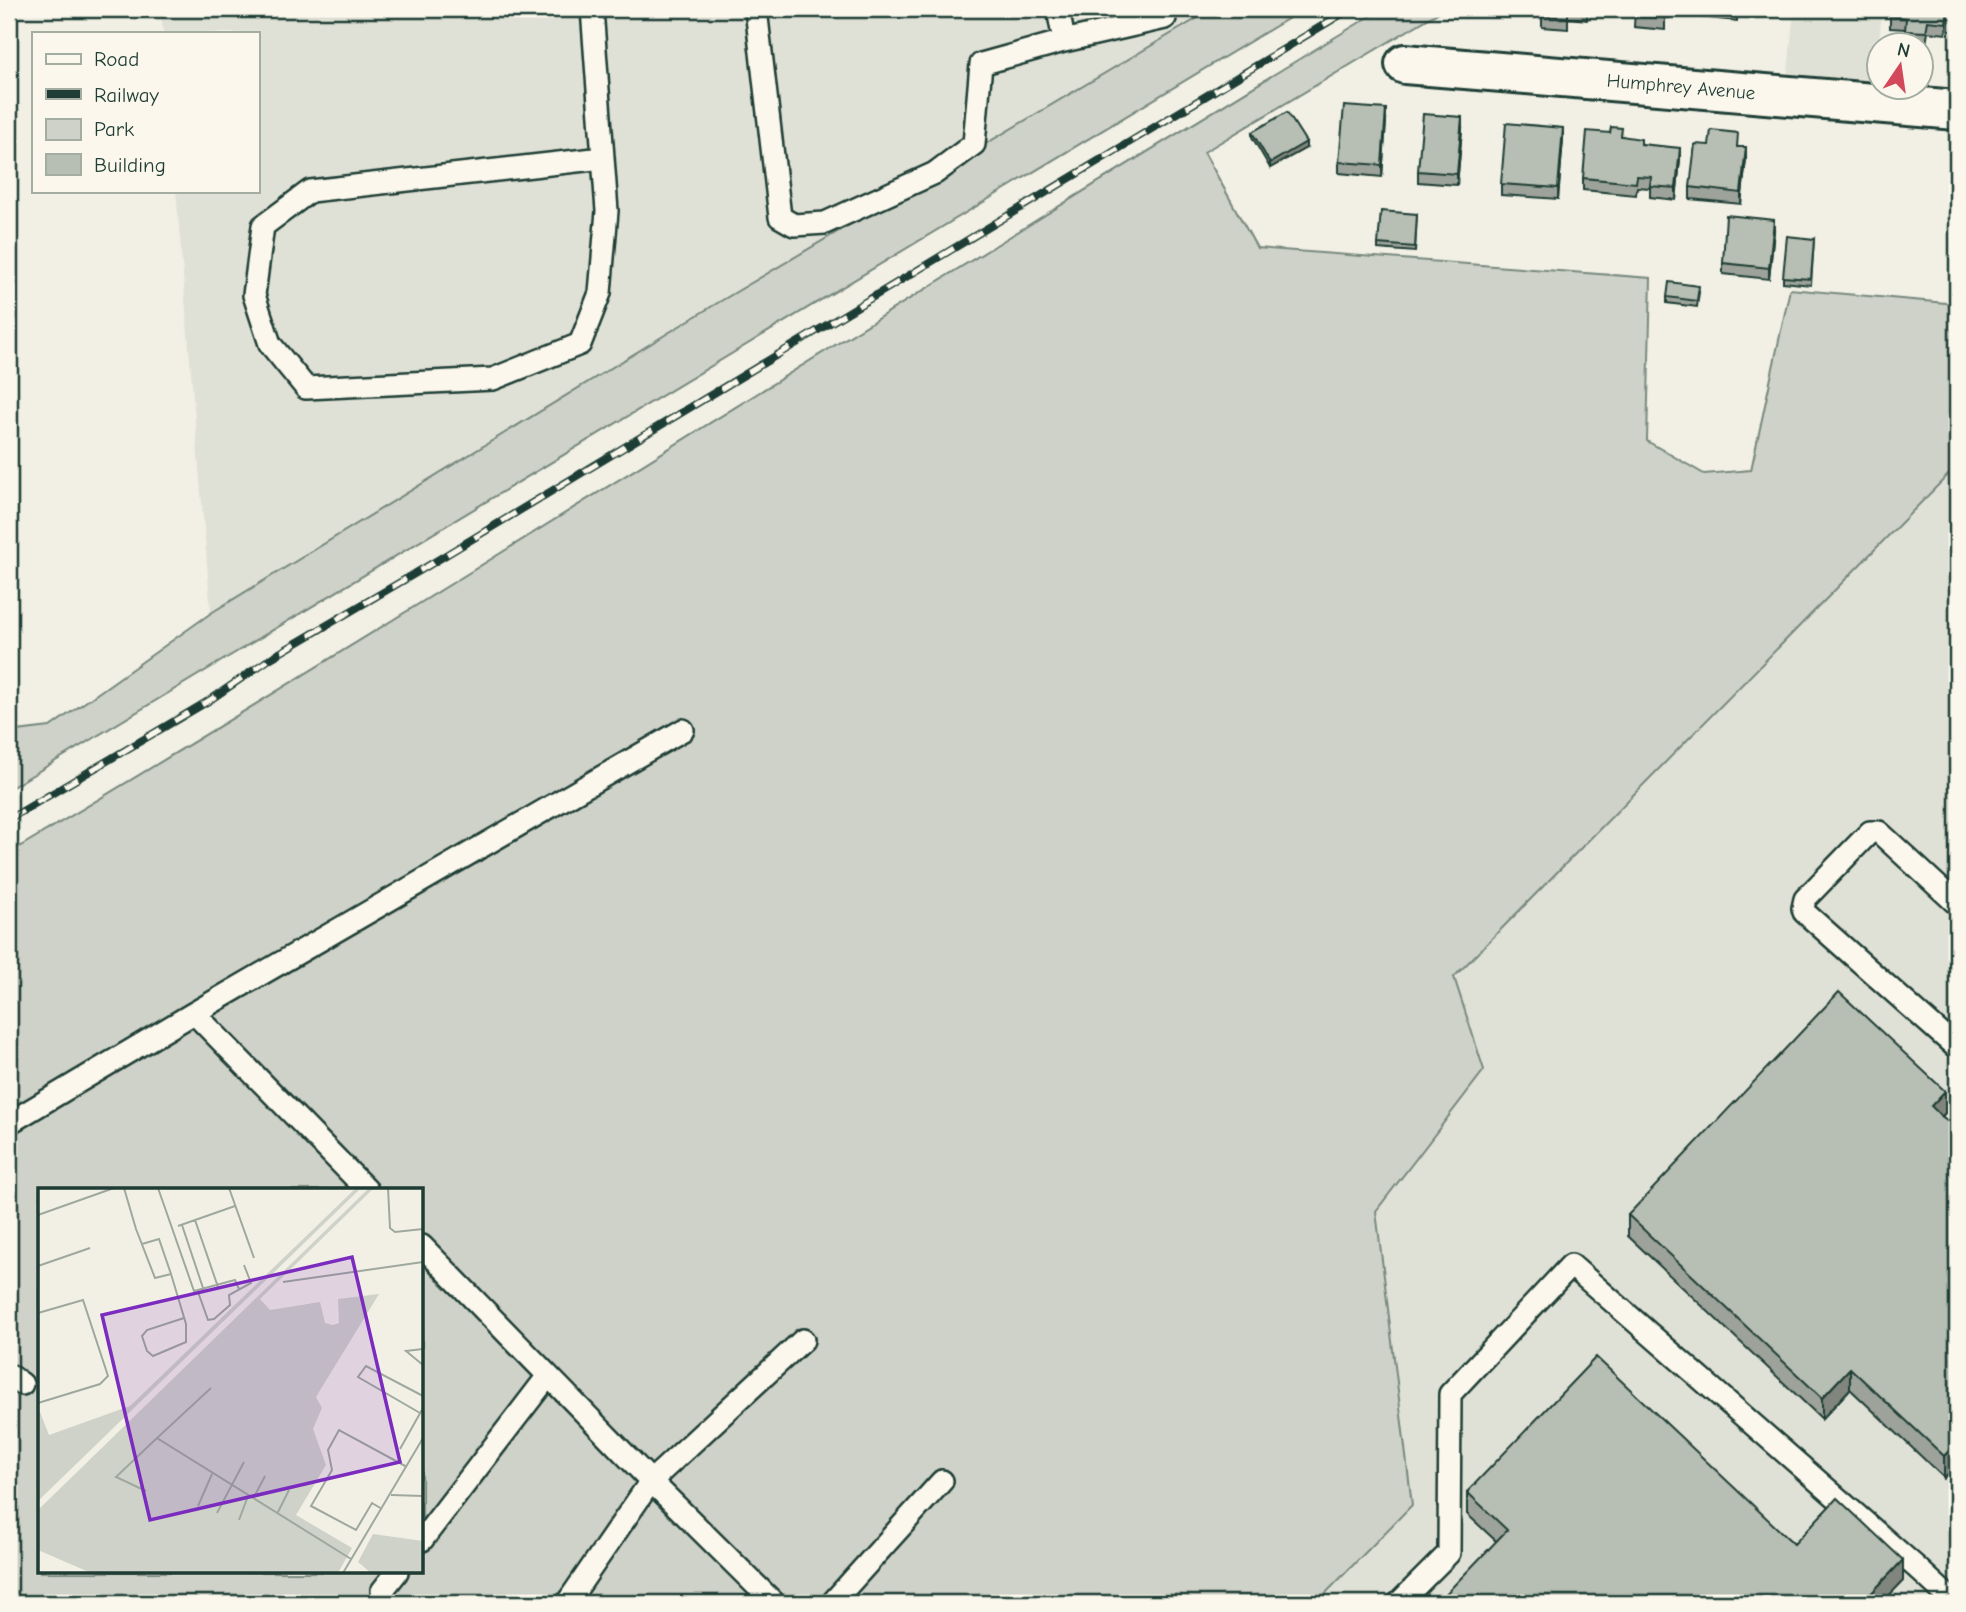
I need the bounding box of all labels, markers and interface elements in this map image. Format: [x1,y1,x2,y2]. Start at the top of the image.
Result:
legend [32,32,259,192]
north arrow [1864,32,1934,102]
text: N [1895,38,1912,63]
text: Road [94,47,139,71]
street label: Humphrey Avenue [1606,70,1756,104]
text: Railway [94,83,159,107]
text: Park [94,117,134,141]
text: Building [94,153,166,177]
inset map [38,1188,424,1574]

